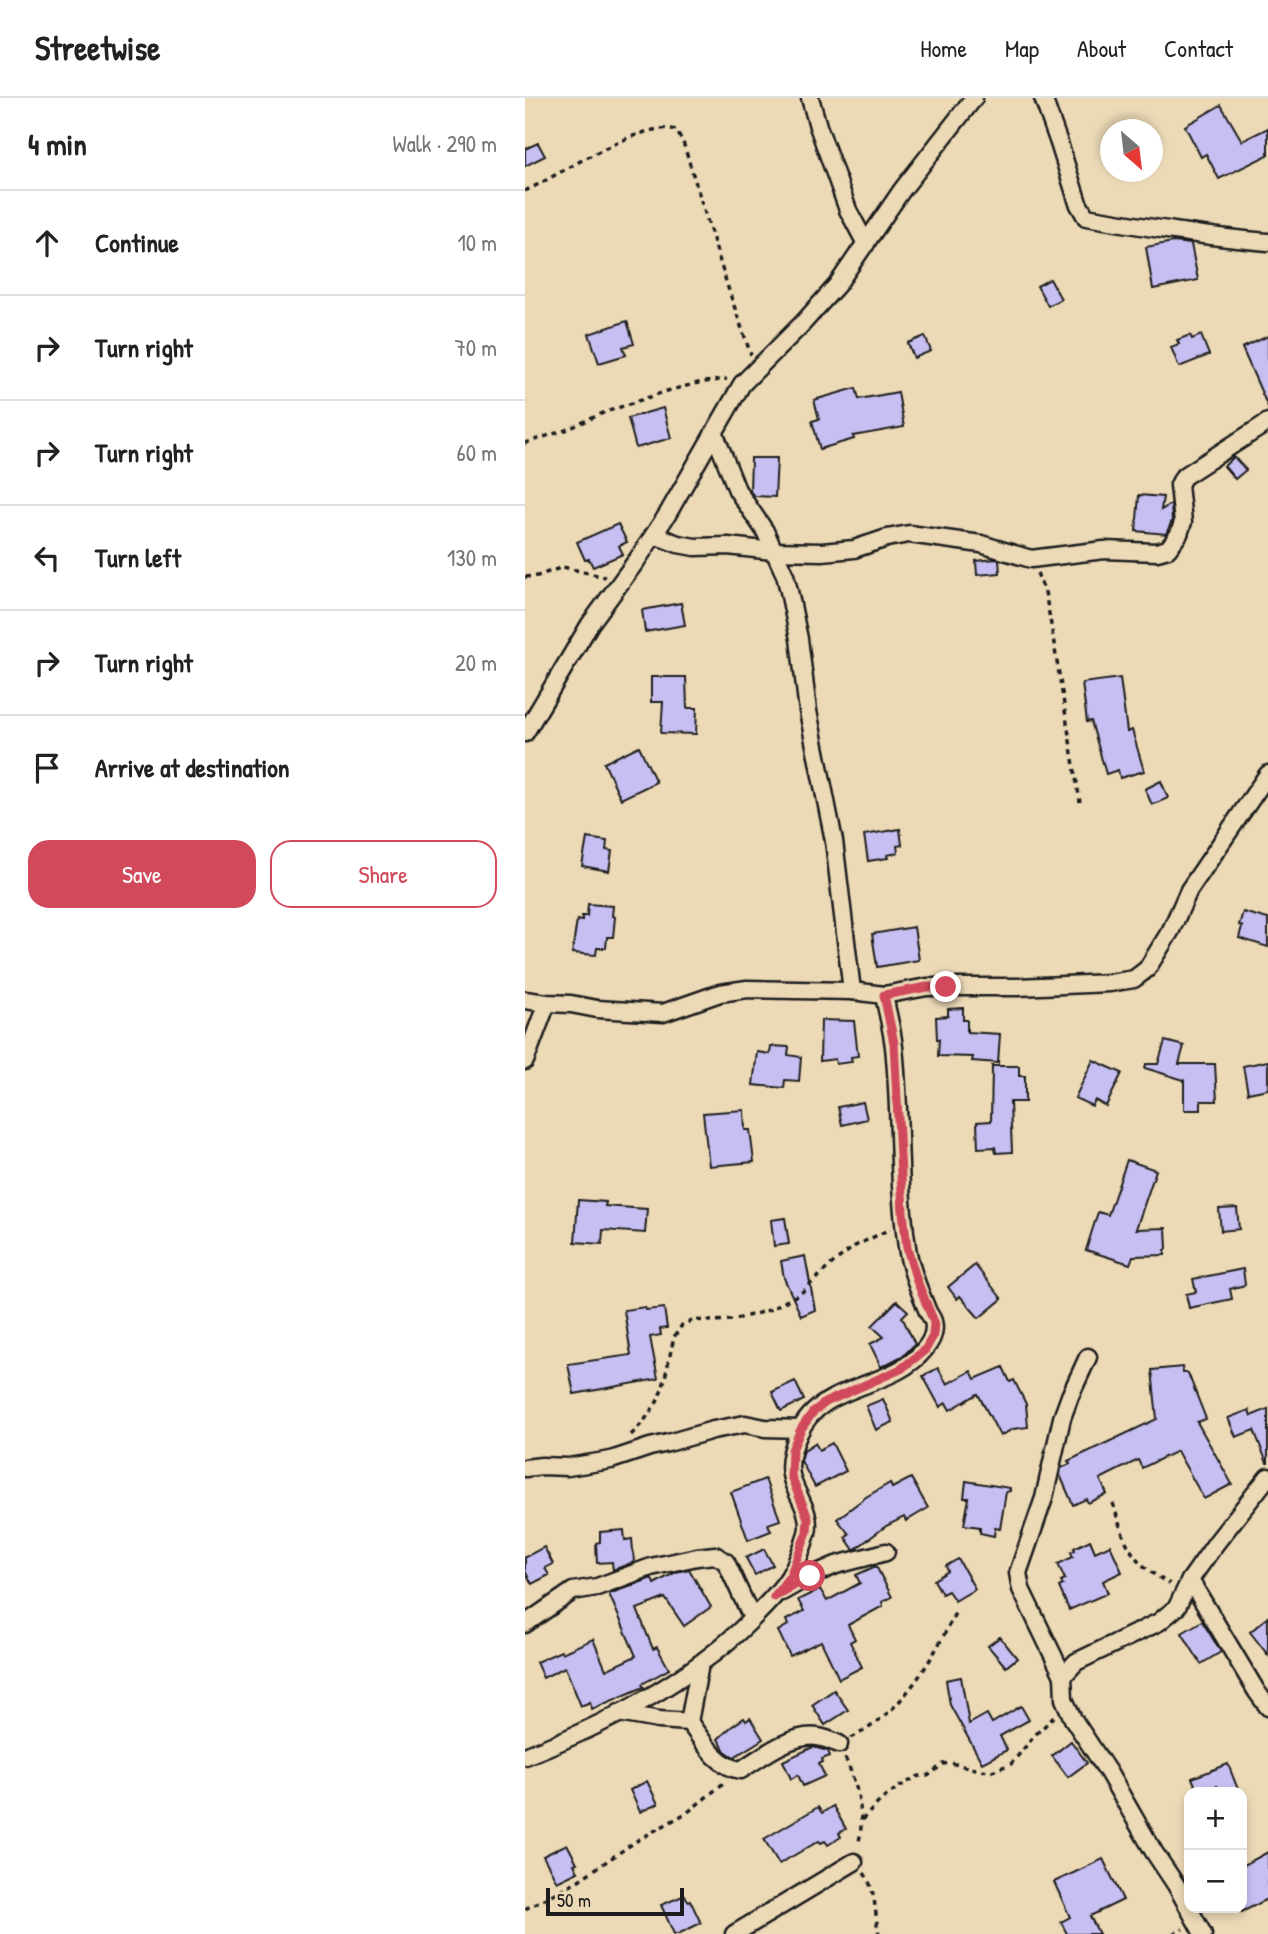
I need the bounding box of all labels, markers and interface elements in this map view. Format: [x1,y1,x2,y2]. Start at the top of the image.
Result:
text: Streetwise [35,26,160,70]
text: Home [920,32,967,64]
text: Map [1005,32,1039,64]
text: About [1077,32,1126,64]
text: Contact [1164,32,1233,64]
north arrow [1100,119,1163,182]
text: 4 min [28,124,87,164]
text: Walk · 290 m [393,128,497,159]
icon: ahead [28,224,66,262]
text: Continue [95,225,179,260]
text: 10 m [457,227,497,258]
icon: right [28,329,66,367]
text: Turn right [95,330,193,365]
text: 70 m [454,332,497,363]
icon: right [28,434,66,472]
text: Turn right [95,435,193,470]
text: 60 m [457,437,497,468]
icon: left [28,539,66,577]
text: Turn left [95,540,181,575]
text: 130 m [447,542,497,573]
icon: right [28,644,66,682]
text: Turn right [95,645,193,680]
text: 20 m [455,647,497,678]
icon: arrive [28,749,66,787]
text: Arrive at destination [95,750,290,785]
button: Save [28,840,256,908]
button: Share [270,840,497,908]
route end [930,971,961,1002]
route start [794,1560,825,1591]
map controls [1184,1787,1247,1913]
button: + [1184,1787,1247,1850]
button: − [1184,1850,1247,1913]
scale bar [546,1885,684,1917]
text: 50 m [557,1887,591,1913]

